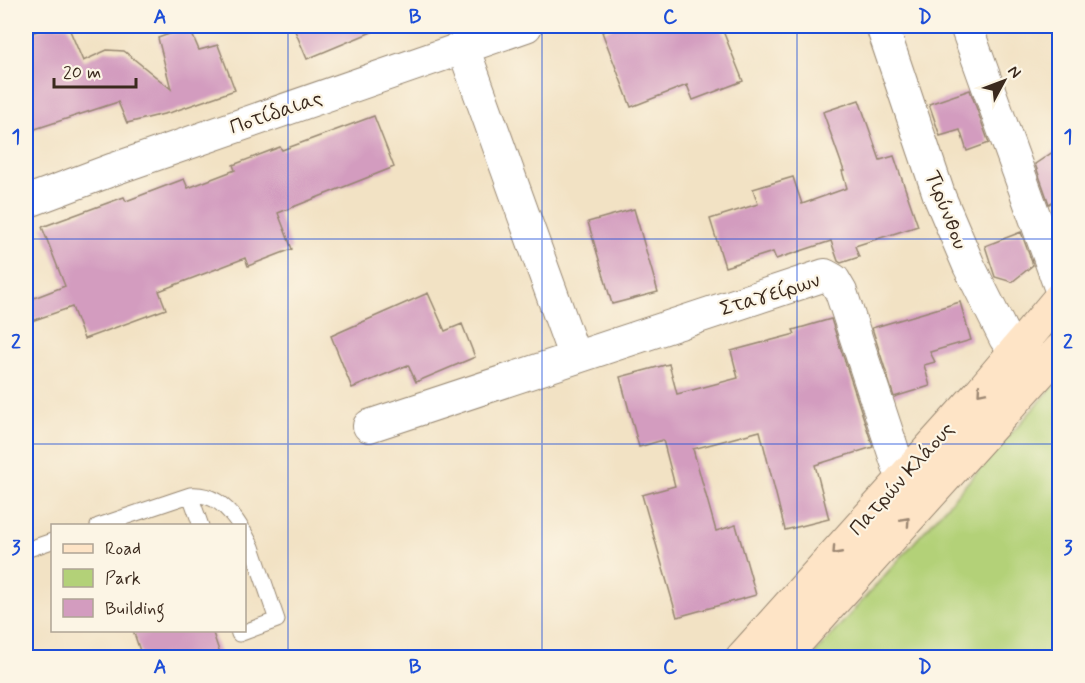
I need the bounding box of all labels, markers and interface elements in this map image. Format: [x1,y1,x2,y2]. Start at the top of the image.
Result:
text: A [153,4,167,31]
text: B [409,4,422,31]
text: C [663,4,678,31]
text: D [918,4,932,31]
scale bar [54,51,136,89]
north arrow [974,51,1034,111]
text: 20 m [63,61,101,85]
text: N [1003,61,1026,83]
street label: Ποτίδαιας [226,84,326,142]
text: 1 [12,124,20,151]
text: 1 [1064,124,1072,151]
street label: Τιρύνθου [918,167,974,253]
street label: Σταγείρων [717,267,823,323]
text: 2 [11,329,21,356]
text: 2 [1063,329,1073,356]
one-way arrow [977,384,988,395]
street label: Πατρών Κλάους [843,416,961,542]
one-way arrow [899,517,910,528]
legend [51,524,246,632]
text: 3 [11,535,21,562]
text: 3 [1063,535,1073,562]
text: Road [105,537,141,561]
one-way arrow [832,545,843,555]
text: Park [105,567,141,591]
text: Building [105,597,165,623]
text: A [153,654,167,681]
text: B [409,654,422,681]
text: C [663,654,678,681]
text: D [918,654,932,681]

